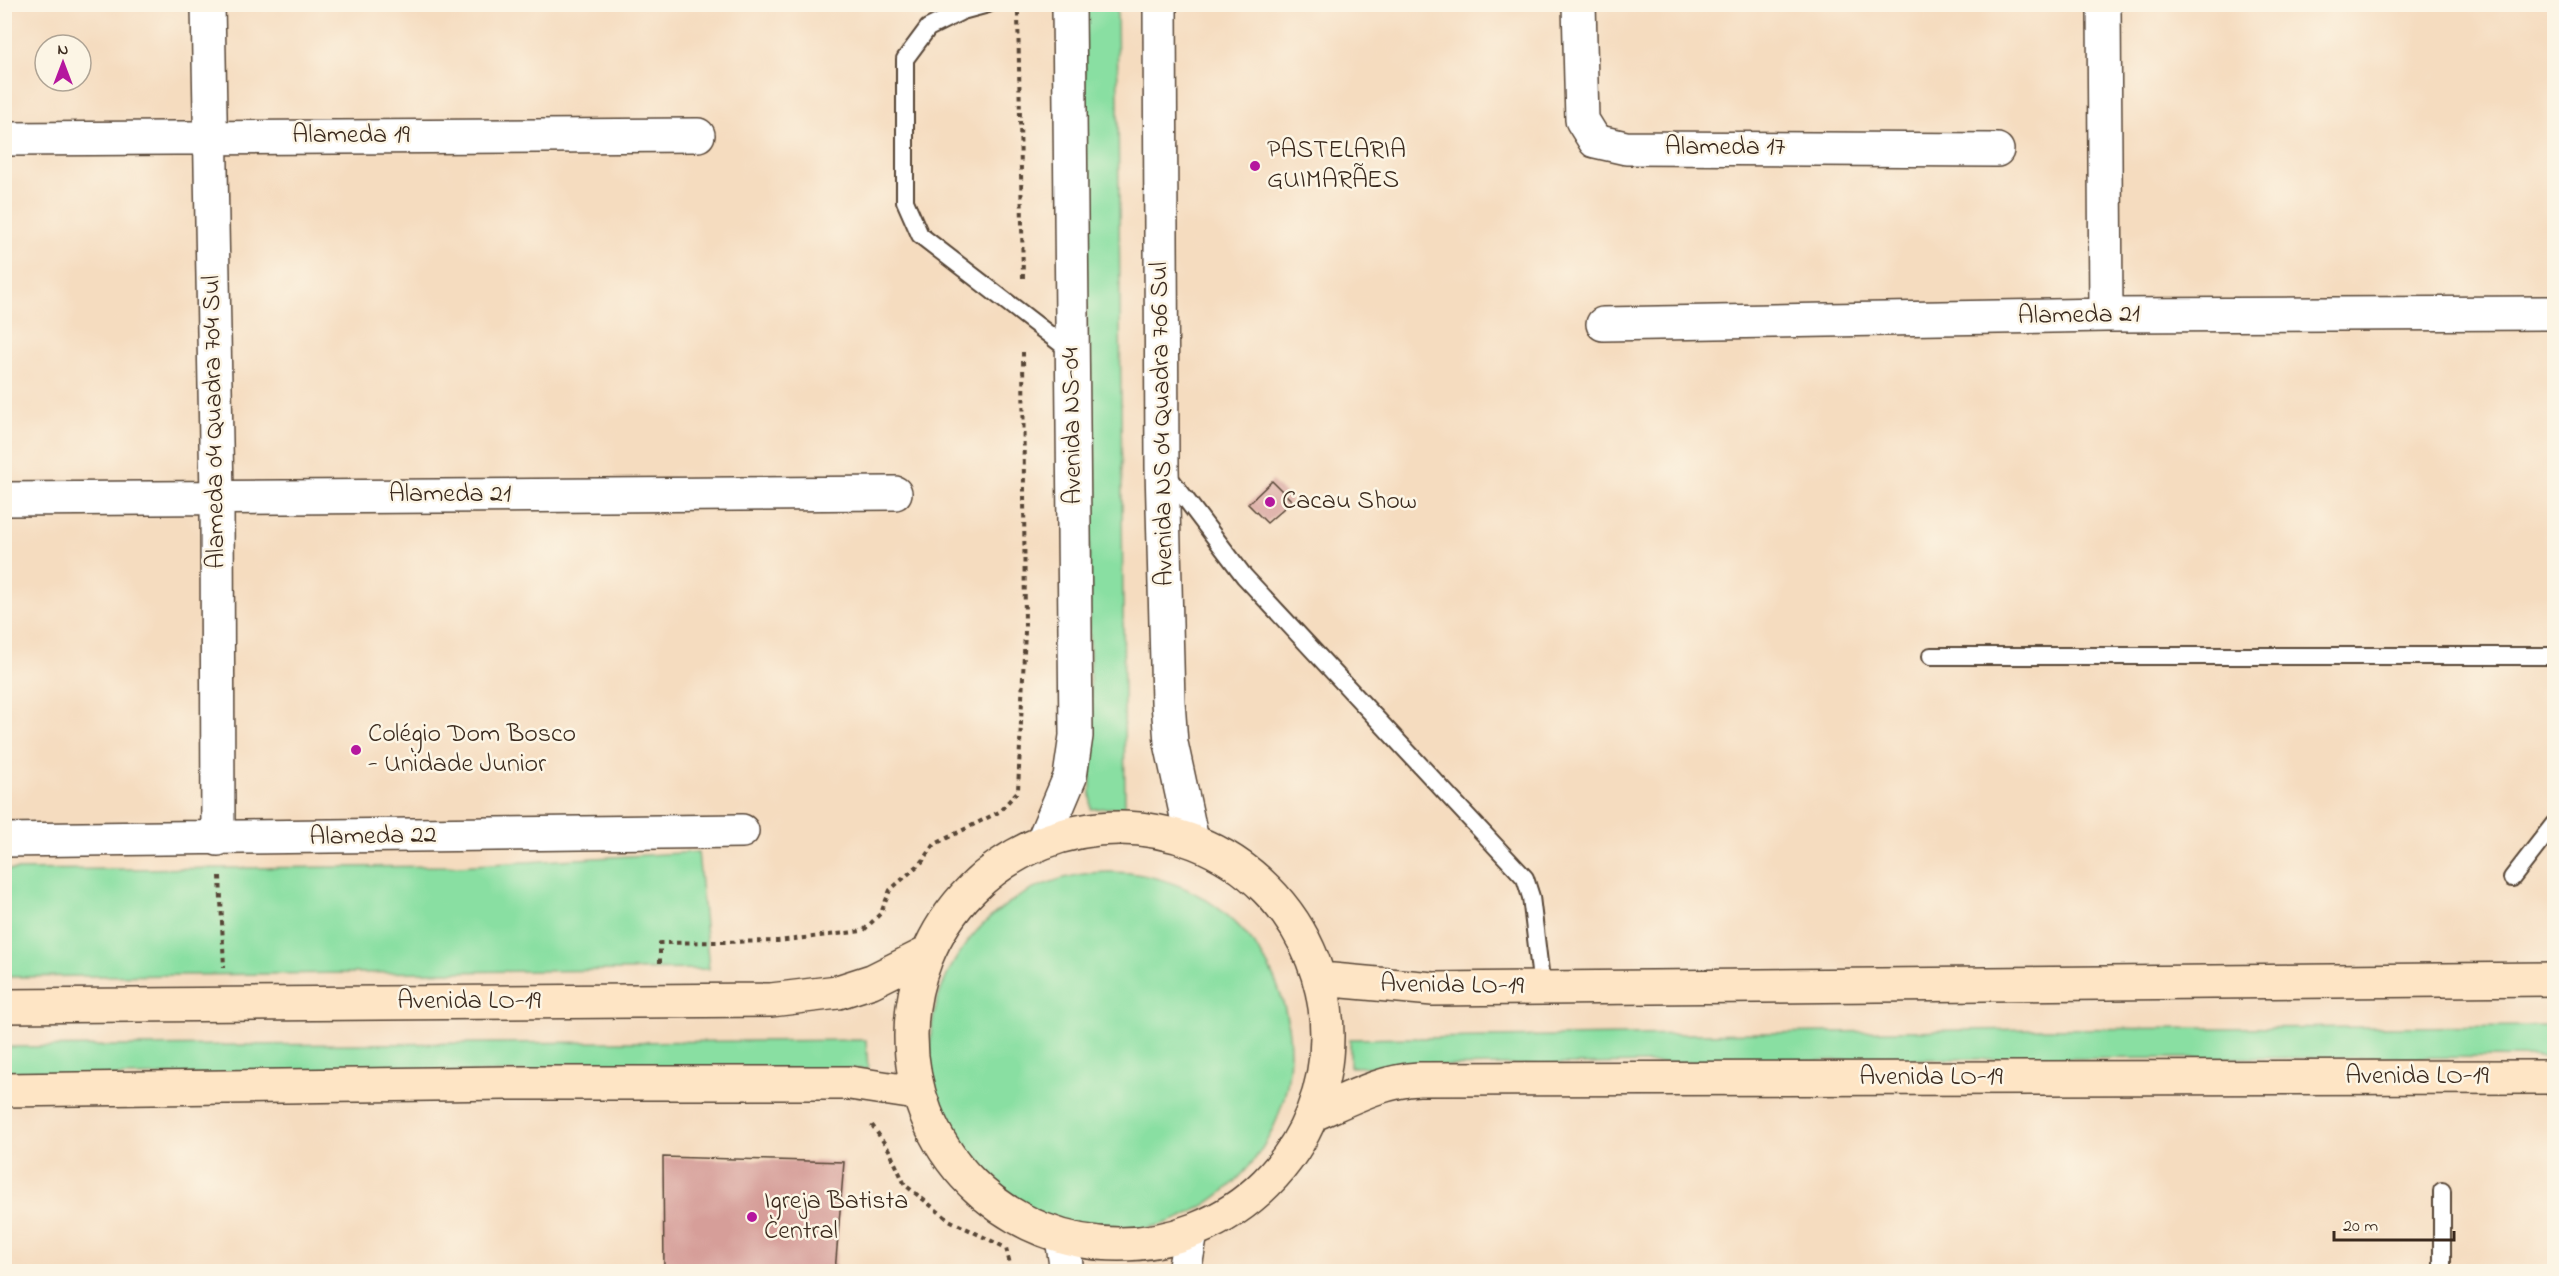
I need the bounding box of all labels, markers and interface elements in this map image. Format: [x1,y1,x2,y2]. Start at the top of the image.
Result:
north arrow [33,33,93,93]
text: N [58,38,69,62]
street label: Alameda 19 [292,117,410,155]
street label: Alameda 17 [1665,129,1785,167]
place label: PASTELARIA GUIMARÃES [1267,132,1406,200]
marker: PASTELARIA GUIMARÃES [1248,159,1262,173]
street label: Avenida NS 04 Quadra 706 Sul [1141,261,1185,587]
street label: Alameda 04 Quadra 704 Sul [193,275,237,569]
street label: Alameda 21 [2017,296,2141,336]
street label: Avenida NS-04 [1053,347,1093,505]
street label: Alameda 21 [389,476,511,514]
place label: Cacau Show [1282,483,1417,521]
marker: Cacau Show [1263,495,1277,509]
place label: Colégio Dom Bosco - Unidade Junior [368,716,576,784]
marker: Colégio Dom Bosco - Unidade Junior [349,743,363,757]
street label: Alameda 22 [309,817,437,857]
street label: Avenida LO-19 [1380,966,1524,1006]
street label: Avenida LO-19 [397,983,541,1021]
street label: Avenida LO-19 [2345,1058,2489,1096]
street label: Avenida LO-19 [1859,1059,2003,1097]
place label: Igreja Batista Central [764,1183,908,1251]
scale bar [2334,1204,2454,1242]
marker: Igreja Batista Central [745,1210,759,1224]
text: 20 m [2343,1214,2378,1240]

